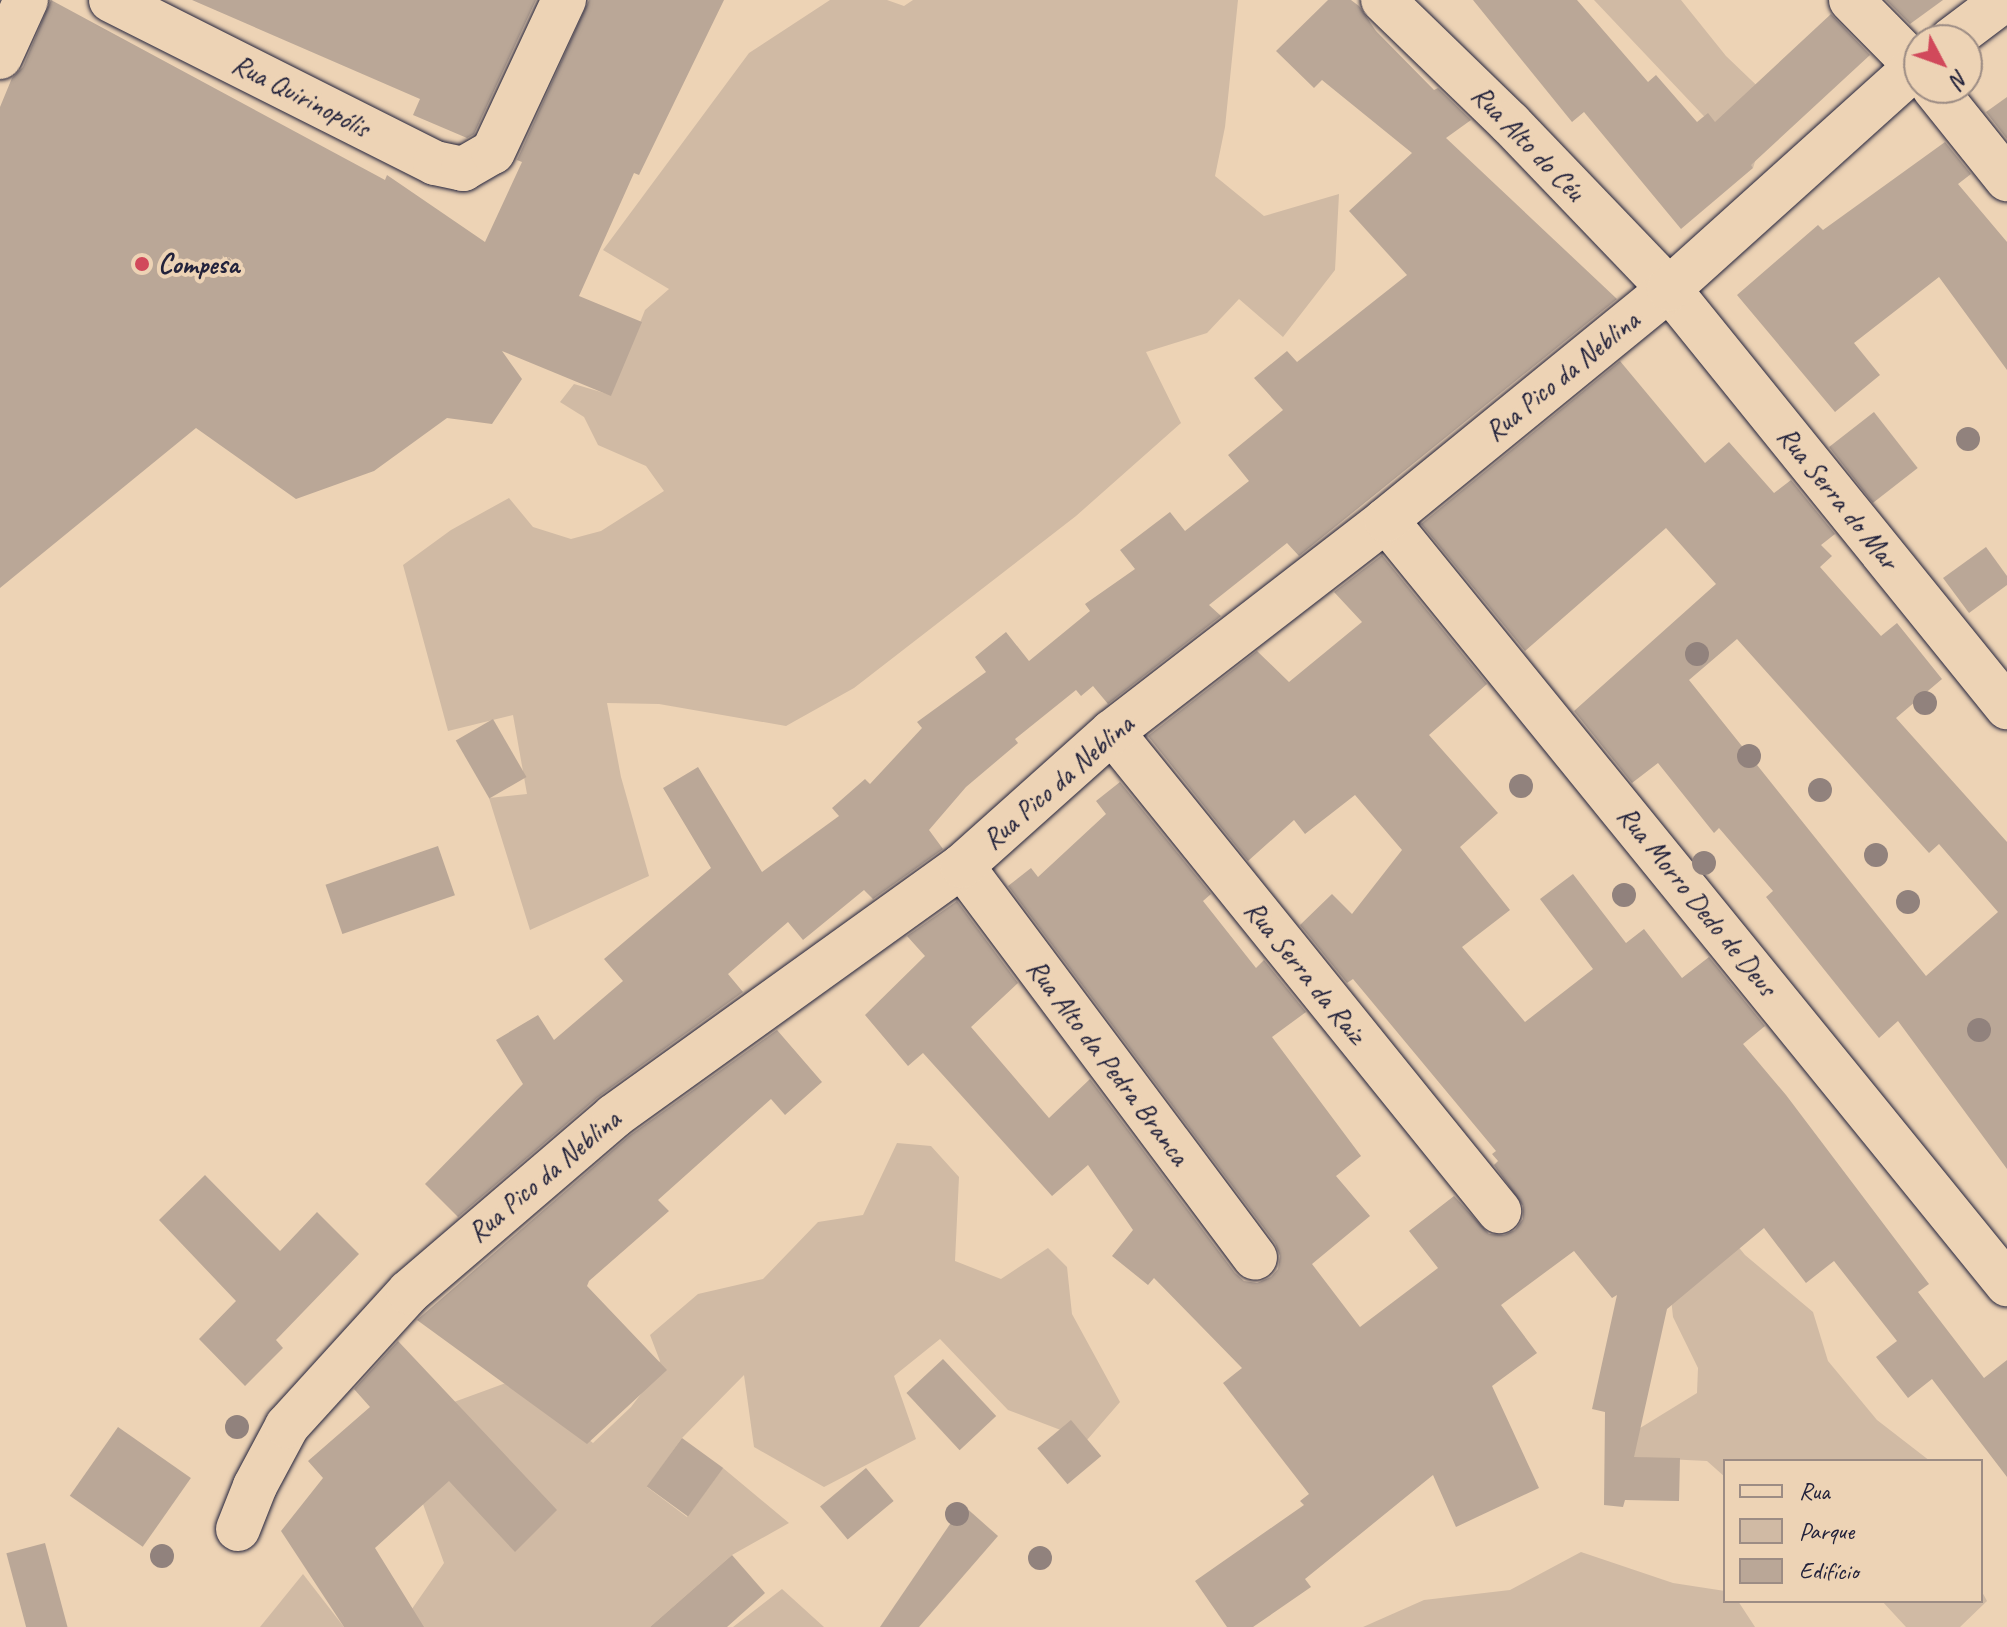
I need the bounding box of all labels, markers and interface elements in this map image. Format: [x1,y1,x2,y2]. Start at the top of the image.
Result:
north arrow [1903,24,1983,104]
street label: Rua Quirinopólis [227,47,375,145]
text: N [1945,64,1975,93]
street label: Rua Alto do Céu [1465,78,1591,208]
place label: Compesa [158,247,239,281]
marker: Compesa [133,255,151,273]
street label: Rua Pico da Neblina [1478,303,1646,449]
street label: Rua Serra do Mar [1771,420,1905,576]
street label: Rua Pico da Neblina [975,707,1141,857]
street label: Rua Morro Dedo de Deus [1610,799,1784,1003]
street label: Rua Serra da Raiz [1237,894,1373,1050]
street label: Rua Alto da Pedra Branca [1020,952,1196,1172]
street label: Rua Pico da Neblina [460,1102,628,1250]
legend [1723,1459,1983,1603]
text: Rua [1799,1476,1830,1506]
text: Parque [1799,1516,1854,1546]
text: Edifício [1799,1556,1859,1586]

